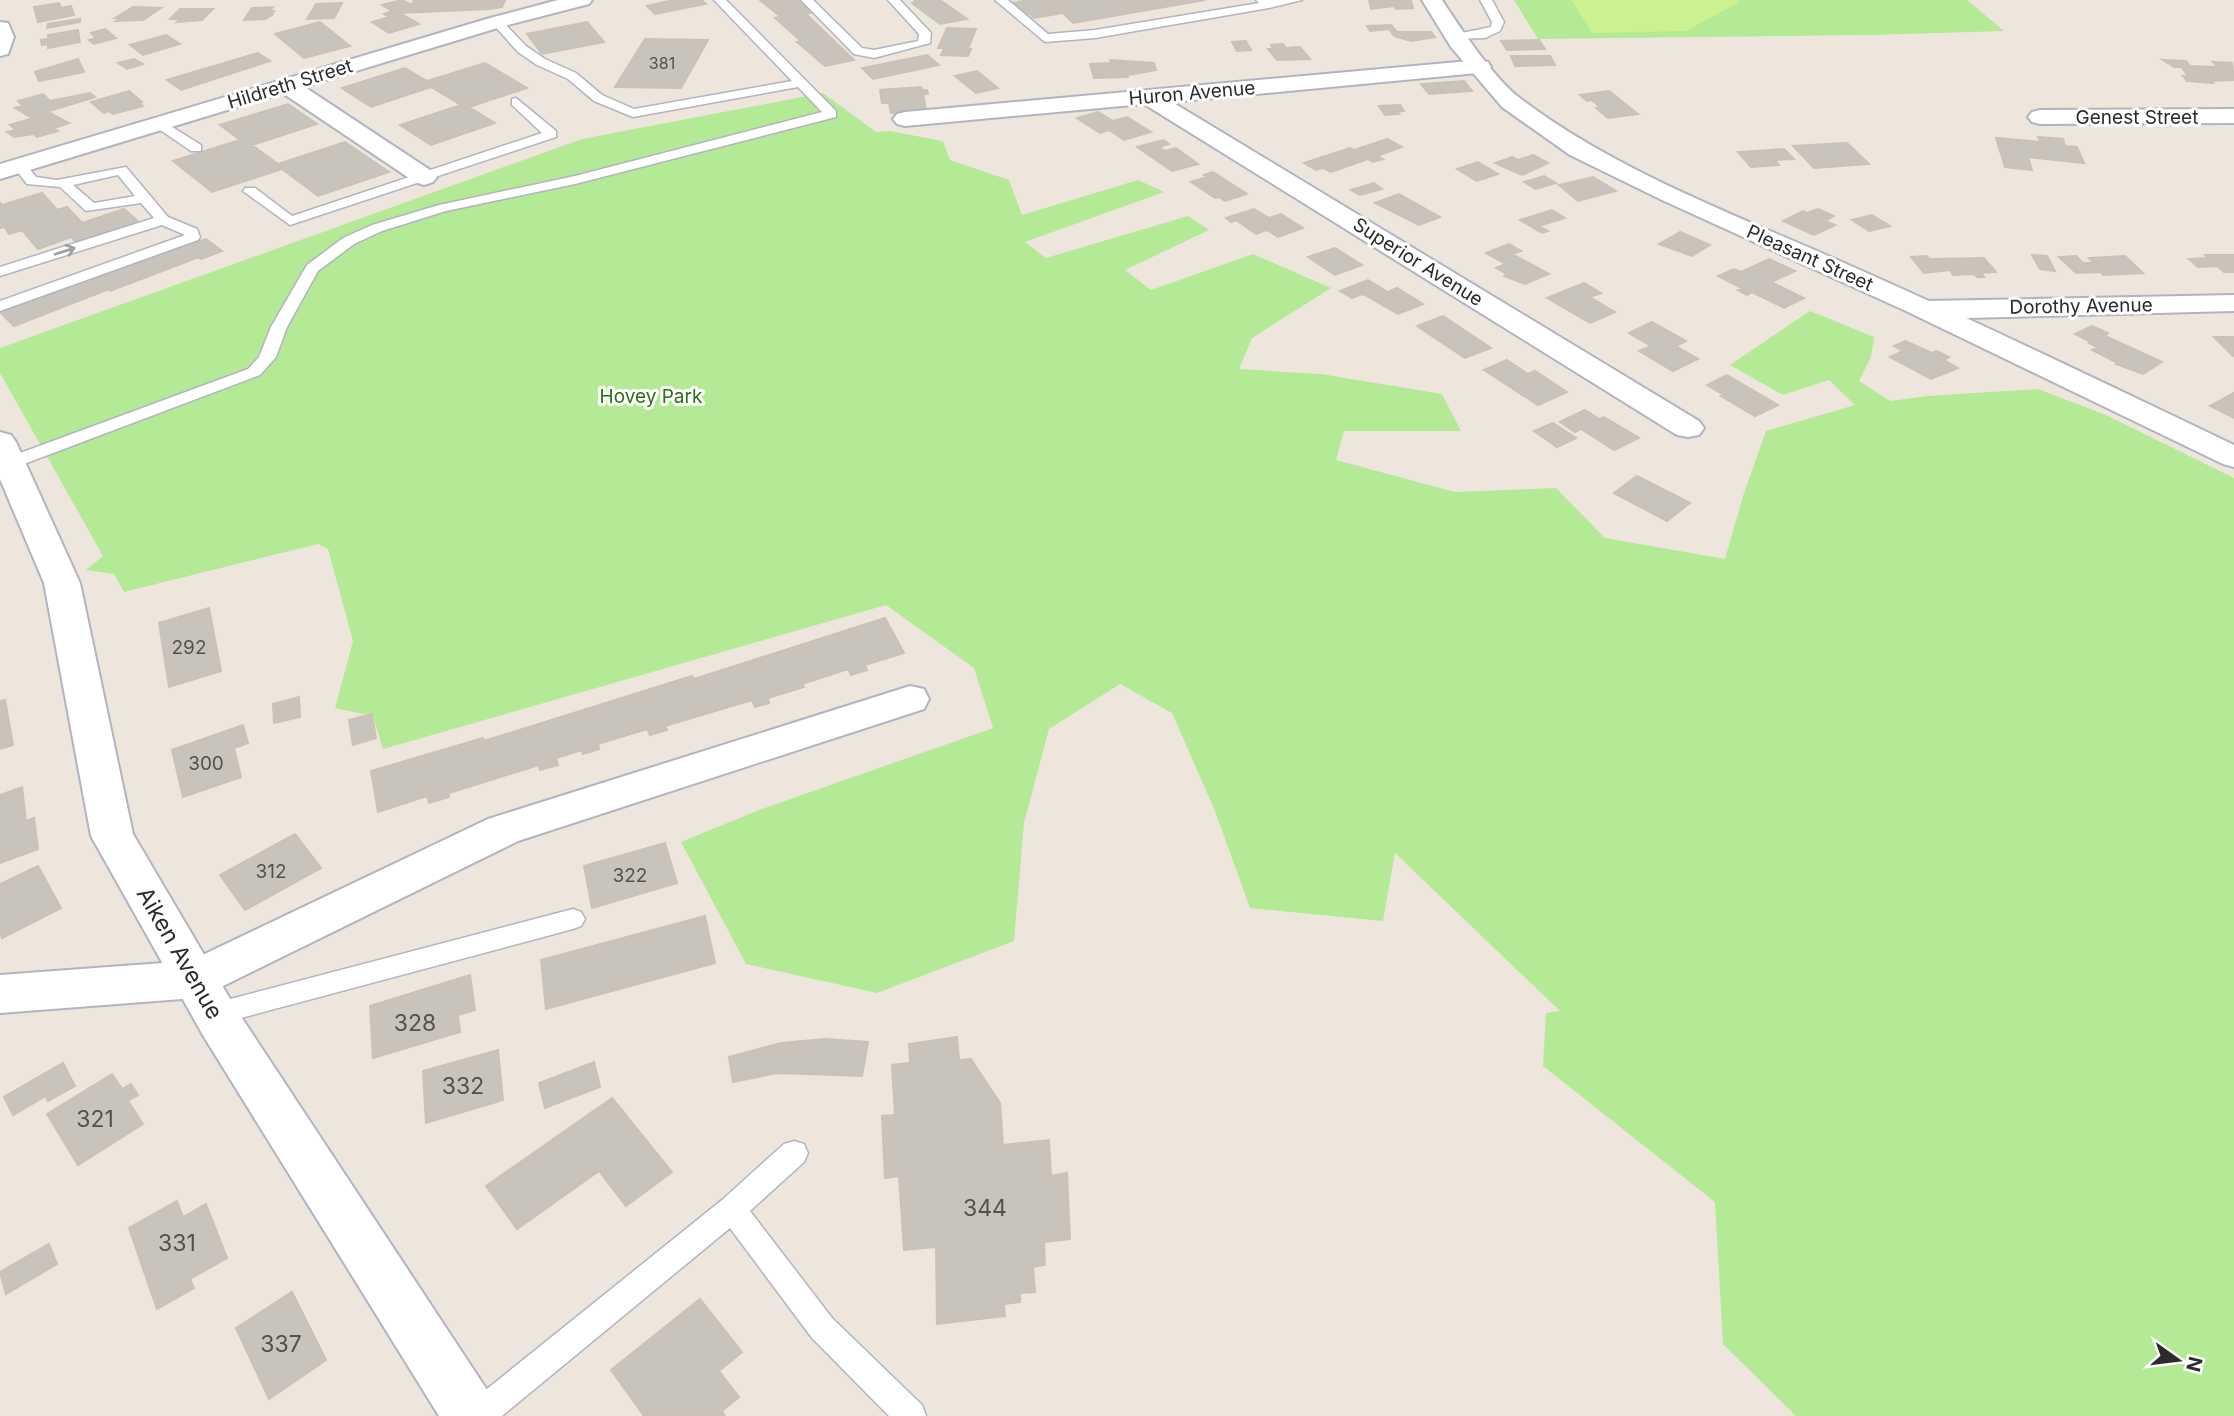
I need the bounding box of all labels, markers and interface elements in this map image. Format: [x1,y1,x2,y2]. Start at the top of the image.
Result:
house number: 381 [649,53,675,73]
street label: Hildreth Street [225,54,355,114]
street label: Huron Avenue [1128,76,1256,110]
street label: Genest Street [2076,106,2198,129]
street label: Superior Avenue [1349,213,1487,311]
street label: Pleasant Street [1743,220,1877,296]
one-way arrow [54,244,76,257]
street label: Dorothy Avenue [2009,293,2153,319]
park label: Hovey Park [600,385,703,408]
house number: 292 [172,636,206,659]
house number: 300 [188,752,224,775]
house number: 312 [255,860,287,883]
house number: 322 [613,864,647,887]
street label: Aiken Avenue [131,882,229,1024]
house number: 328 [394,1009,436,1037]
house number: 332 [442,1072,484,1100]
house number: 321 [76,1105,114,1133]
house number: 344 [963,1194,1007,1222]
house number: 331 [158,1229,196,1257]
north arrow [2143,1325,2213,1395]
house number: 337 [260,1330,302,1358]
text: N [2181,1354,2207,1374]

